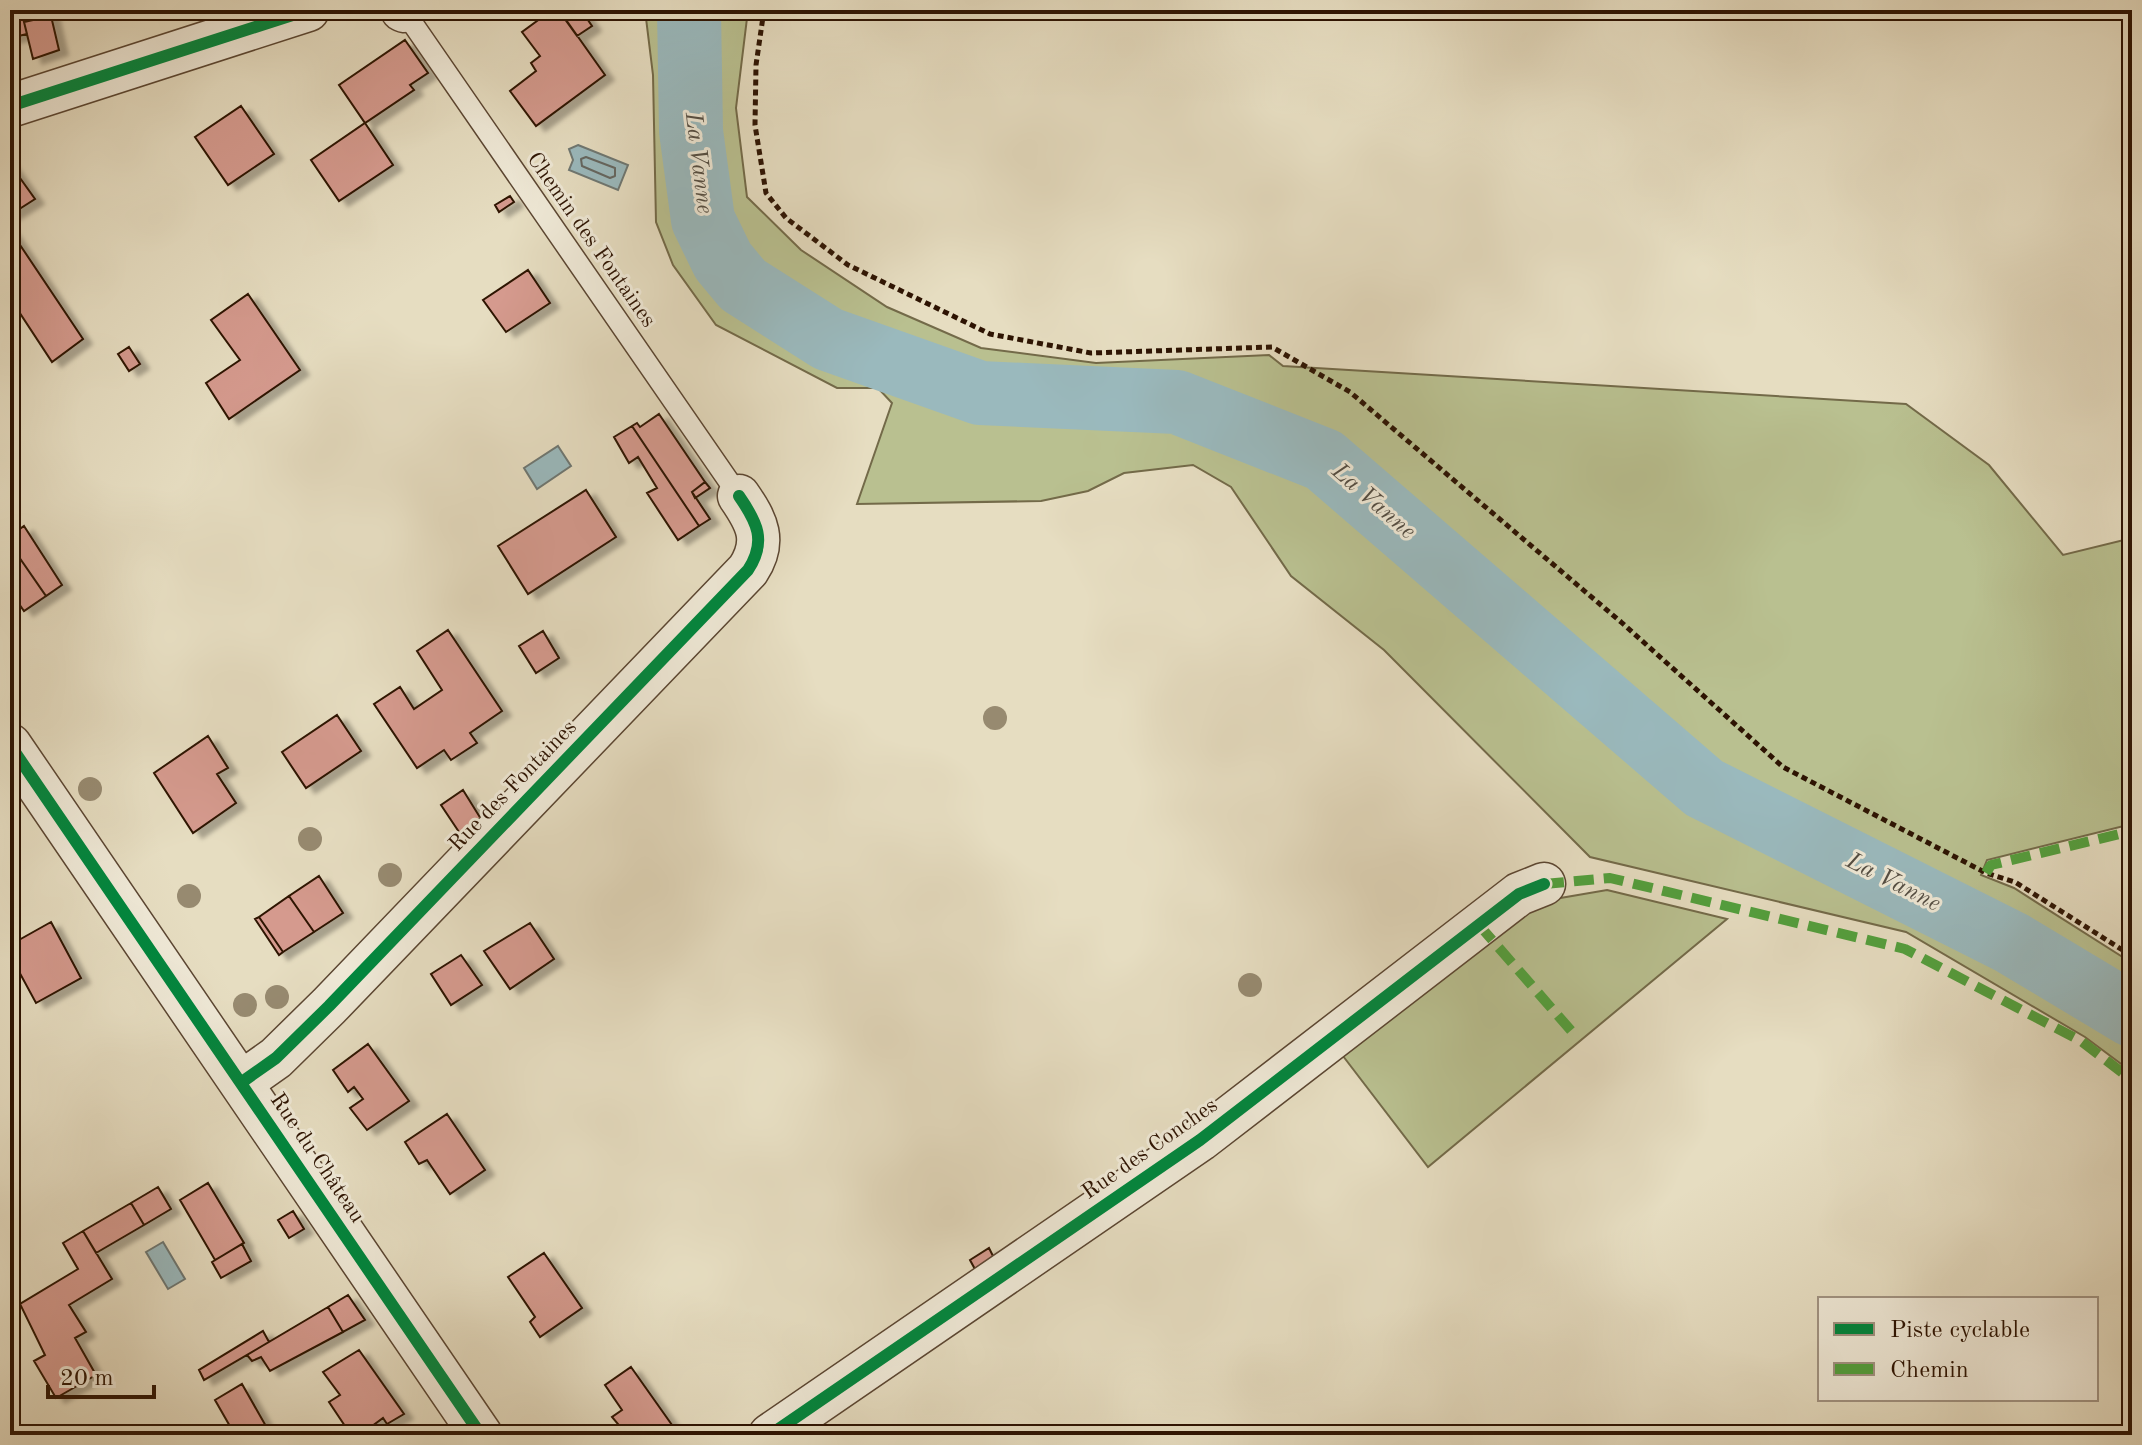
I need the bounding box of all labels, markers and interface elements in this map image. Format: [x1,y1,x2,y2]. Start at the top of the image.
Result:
water label: La Vanne [680,110,716,215]
street label: Chemin des Fontaines [522,149,660,331]
water label: La Vanne [1326,459,1420,545]
street label: Rue des Fontaines [445,716,581,856]
water label: La Vanne [1841,849,1944,917]
street label: Rue du Château [266,1089,369,1227]
street label: Rue des Conches [1078,1094,1222,1204]
legend [1818,1297,2098,1401]
text: Piste cyclable [1890,1319,2030,1343]
scale bar [48,1349,154,1399]
text: Chemin [1890,1359,1969,1383]
text: 20 m [60,1367,114,1391]

